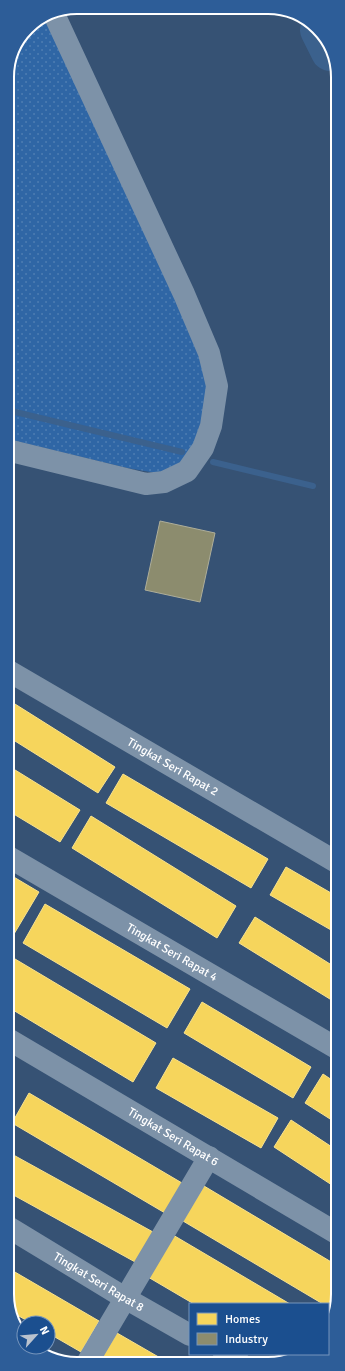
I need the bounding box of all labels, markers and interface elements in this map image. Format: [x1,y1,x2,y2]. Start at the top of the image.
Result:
street label: Tingkat Seri Rapat 2 [124,735,221,800]
street label: Tingkat Seri Rapat 4 [123,920,220,985]
street label: Tingkat Seri Rapat 6 [125,1104,221,1170]
street label: Tingkat Seri Rapat 8 [50,1249,146,1315]
legend [189,1303,329,1355]
text: Homes [225,1312,260,1327]
north arrow [16,1315,56,1355]
text: N [37,1324,52,1337]
text: Industry [225,1332,268,1347]

